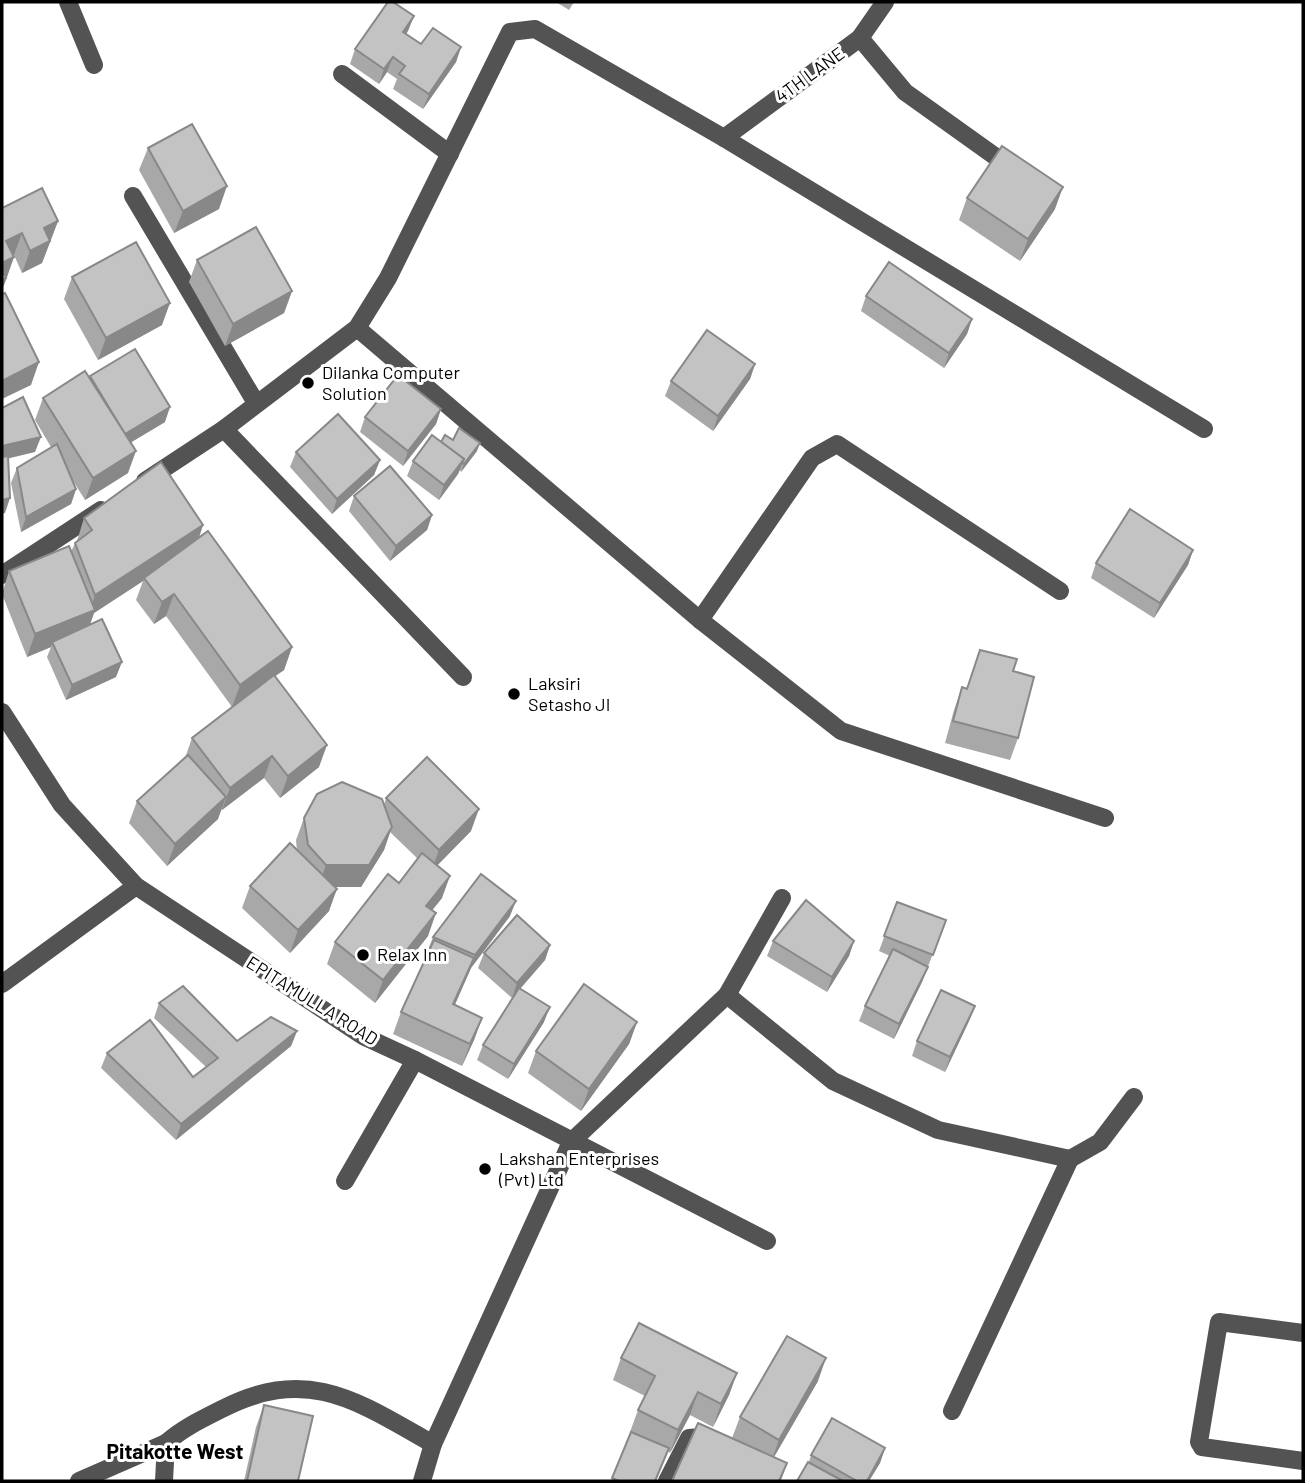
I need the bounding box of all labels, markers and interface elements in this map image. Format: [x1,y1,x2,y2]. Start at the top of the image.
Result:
street label: 4TH LANE [770,42,848,107]
place label: Dilanka Computer Solution [322,361,460,404]
marker: Dilanka Computer Solution [300,375,316,391]
place label: Laksiri Setasho JI [528,672,610,715]
marker: Laksiri Setasho JI [506,686,522,702]
place label: Relax Inn [377,943,447,965]
marker: Relax Inn [355,947,371,963]
street label: EPITAMULLA ROAD [243,951,382,1049]
place label: Lakshan Enterprises (Pvt) Ltd [498,1147,659,1190]
marker: Lakshan Enterprises (Pvt) Ltd [477,1161,493,1177]
district label: Pitakotte West [106,1438,244,1463]

